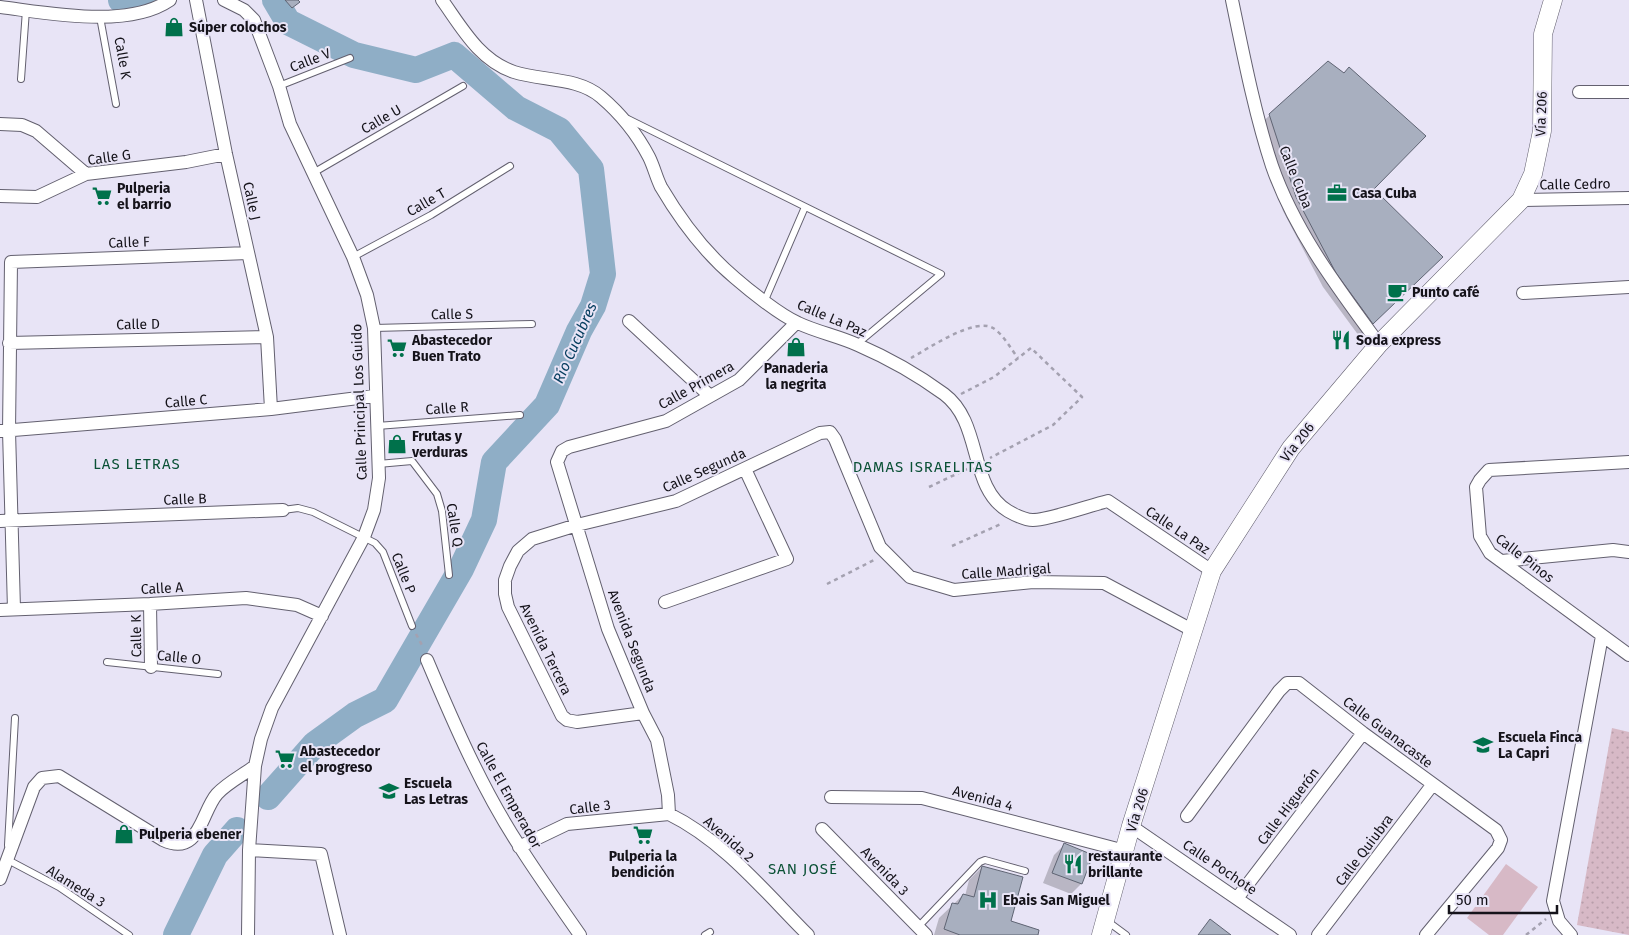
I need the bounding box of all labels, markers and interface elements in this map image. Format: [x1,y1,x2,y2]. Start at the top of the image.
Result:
shop icon: Súper colochos [163,16,185,38]
place label: Súper colochos [189,19,287,36]
street label: Calle K [110,35,135,81]
street label: Calle V [287,45,333,76]
street label: Vía 206 [1532,91,1551,137]
street label: Calle U [358,101,405,138]
street label: Calle Cuba [1275,143,1316,211]
street label: Calle G [86,146,132,169]
street label: Calle Cedro [1539,175,1611,194]
place label: Pulperia el barrio [117,180,171,213]
street label: Calle J [239,180,264,222]
office icon: Casa Cuba [1326,182,1348,204]
street label: Calle T [404,184,449,220]
supermarket icon: Pulperia el barrio [91,185,113,207]
place label: Casa Cuba [1352,185,1417,202]
street label: Calle F [108,233,150,252]
cafe icon: Punto café [1386,281,1408,303]
place label: Punto café [1412,284,1480,301]
street label: Calle La Paz [794,296,869,341]
water label: Río Cucubres [549,300,601,386]
street label: Calle S [431,306,474,323]
street label: Calle D [116,316,160,333]
street label: Calle Principal Los Guido [348,323,371,481]
restaurant icon: Soda express [1330,329,1352,351]
place label: Abastecedor Buen Trato [411,332,492,365]
place label: Soda express [1356,332,1441,349]
shop icon: Panaderia la negrita [785,336,807,358]
supermarket icon: Abastecedor Buen Trato [386,337,408,359]
street label: Calle Primera [655,358,737,413]
place label: Panaderia la negrita [764,360,829,393]
street label: Calle C [164,391,208,412]
street label: Calle R [425,398,470,418]
street label: Vía 206 [1277,419,1318,465]
place label: Frutas y verduras [411,428,468,461]
shop icon: Frutas y verduras [386,433,408,455]
street label: Calle Segunda [660,445,748,496]
district label: LAS LETRAS [93,455,181,473]
district label: DAMAS ISRAELITAS [853,458,993,476]
street label: Calle B [163,490,207,509]
street label: Calle Q [443,502,466,549]
street label: Calle La Paz [1142,503,1213,558]
street label: Calle Pinos [1492,530,1558,587]
street label: Calle P [388,550,419,596]
street label: Calle Madrigal [961,560,1051,583]
street label: Calle A [140,579,184,598]
street label: Avenida Segunda [604,587,659,695]
street label: Avenida Tercera [516,601,575,698]
street label: Calle K [128,614,145,658]
street label: Calle O [156,647,202,668]
street label: Calle Guanacaste [1339,693,1436,772]
place label: Escuela Finca La Capri [1498,729,1582,762]
school or university icon: Escuela Finca La Capri [1472,734,1494,756]
street label: Calle El Emperador [472,739,545,852]
place label: Abastecedor el progreso [299,743,380,776]
supermarket icon: Abastecedor el progreso [274,748,296,770]
street label: Calle Higuerón [1254,764,1323,848]
place label: Escuela Las Letras [404,775,468,808]
school or university icon: Escuela Las Letras [378,780,400,802]
street label: Avenida 4 [951,782,1015,815]
street label: Vía 206 [1123,786,1152,834]
street label: Calle 3 [568,797,612,818]
street label: Calle Quiubra [1332,811,1397,890]
street label: Avenida 2 [700,813,757,866]
shop icon: Pulperia ebener [113,823,135,845]
supermarket icon: Pulperia la bendición [632,824,654,846]
place label: Pulperia ebener [139,826,241,843]
street label: Calle Pochote [1179,836,1260,899]
street label: Avenida 3 [857,843,912,899]
place label: Pulperia la bendición [609,848,678,881]
place label: restaurante brillante [1088,848,1163,881]
restaurant icon: restaurante brillante [1062,853,1084,875]
district label: SAN JOSÉ [768,860,838,878]
street label: Alameda 3 [43,862,108,911]
scale bar [1449,882,1556,914]
hospital icon: Ebais San Miguel [977,889,999,911]
text: 50 m [1456,891,1489,909]
place label: Ebais San Miguel [1003,892,1111,909]

